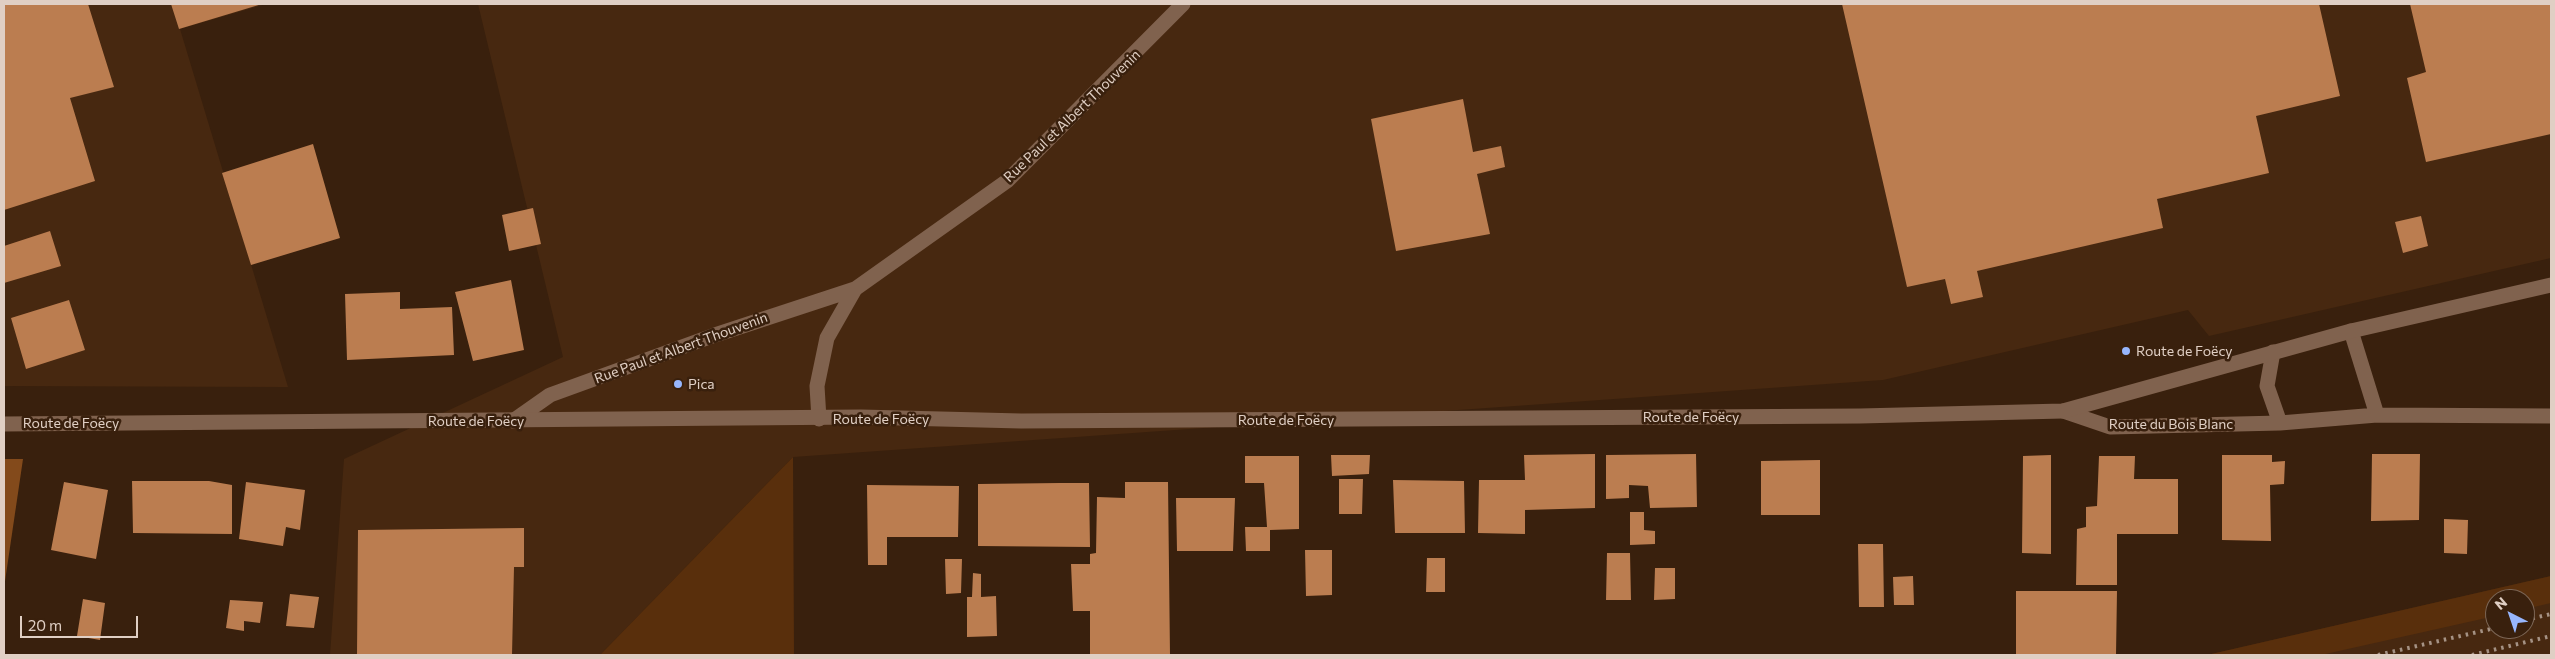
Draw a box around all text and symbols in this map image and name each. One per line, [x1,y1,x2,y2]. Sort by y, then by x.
street label: Rue Paul et Albert Thouvenin [1000,46,1144,186]
street label: Rue Paul et Albert Thouvenin [592,309,770,387]
place label: Route de Foëcy [2136,343,2233,359]
marker: Route de Foëcy [2120,345,2132,357]
place label: Pica [688,376,715,392]
marker: Pica [672,378,684,390]
street label: Route de Foëcy [1643,409,1739,425]
street label: Route de Foëcy [833,411,929,427]
street label: Route de Foëcy [1238,412,1334,428]
street label: Route de Foëcy [428,413,524,429]
street label: Route de Foëcy [23,415,119,431]
street label: Route du Bois Blanc [2109,416,2233,432]
north arrow [2485,589,2535,639]
text: N [2491,593,2510,613]
scale bar [22,606,140,638]
text: 20 m [28,616,62,634]

